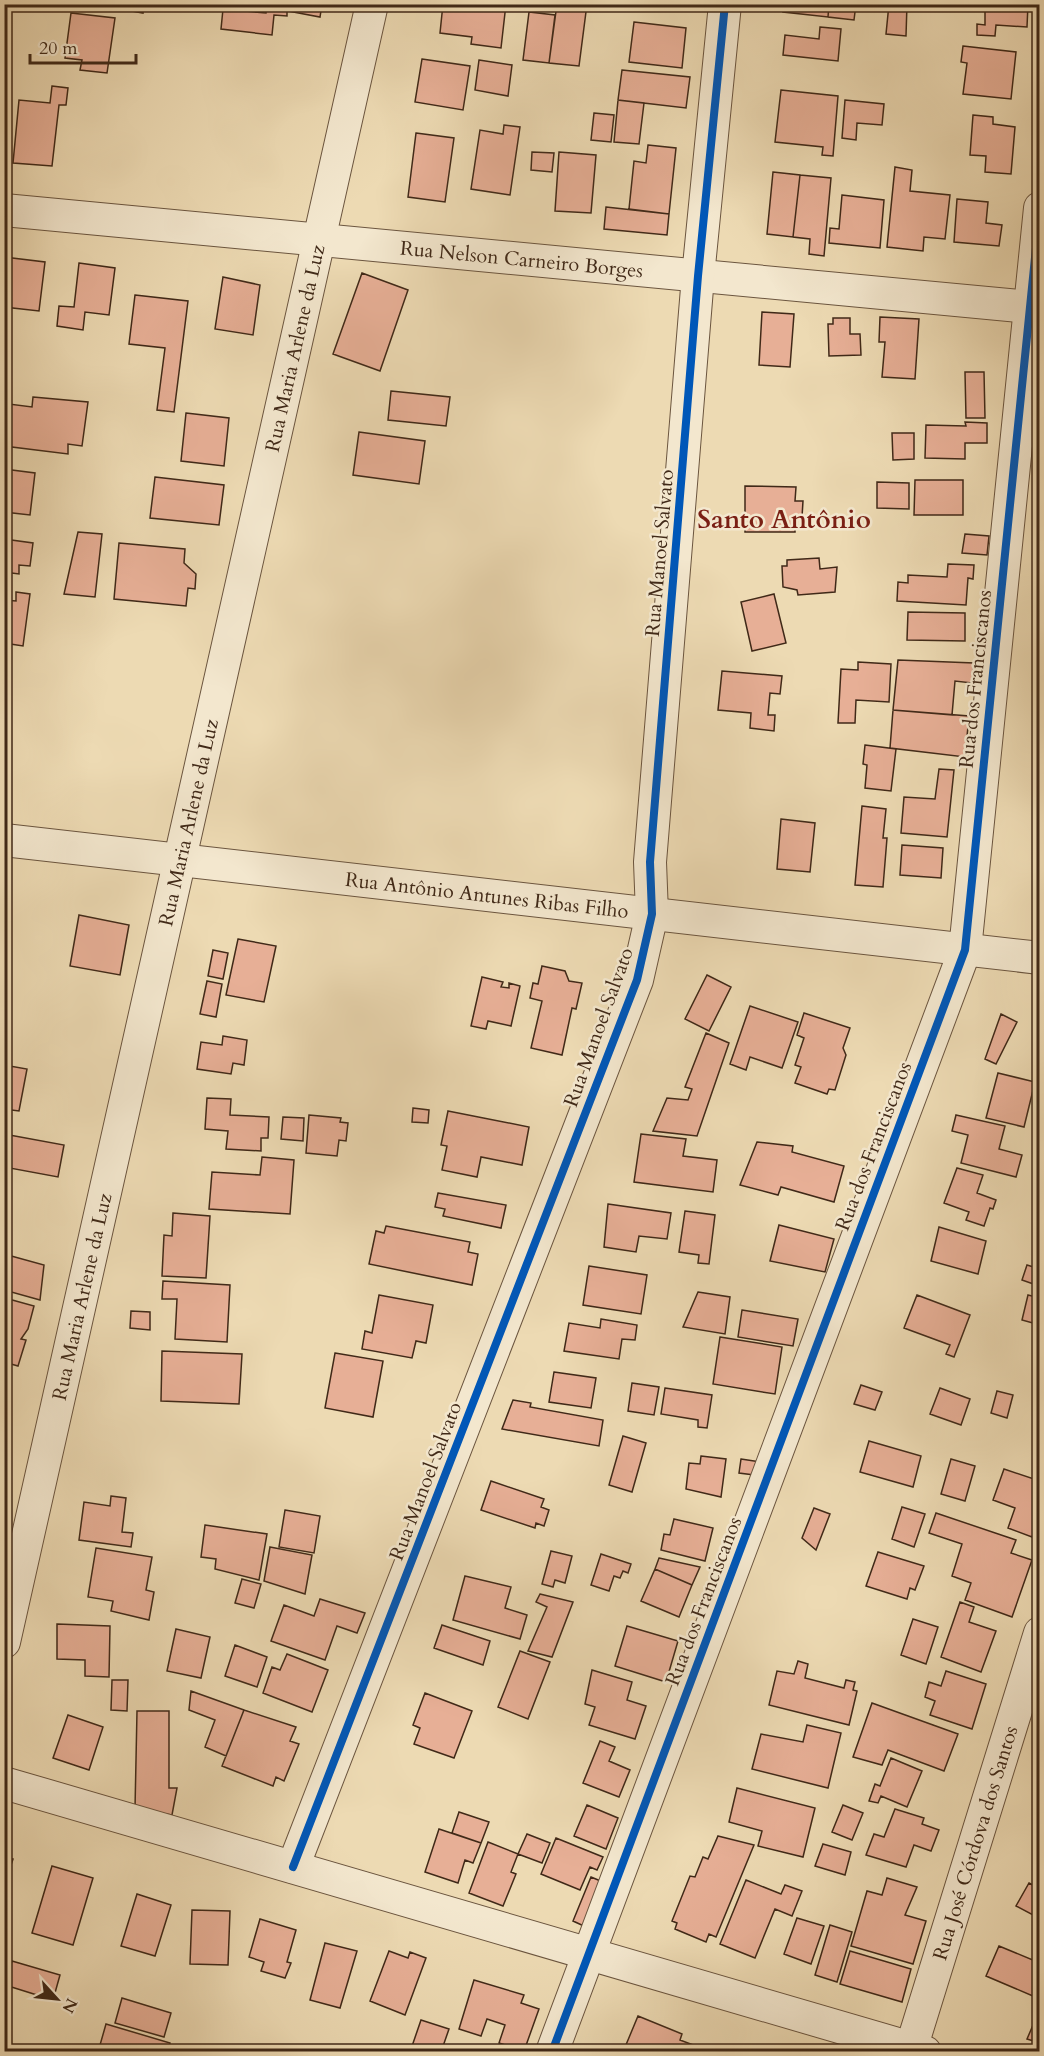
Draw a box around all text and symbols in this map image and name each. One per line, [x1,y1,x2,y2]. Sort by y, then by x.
scale bar [30,27,136,65]
text: 20 m [39,36,78,61]
street label: Rua Nelson Carneiro Borges [399,235,644,284]
street label: Rua Maria Arlene da Luz [259,242,332,455]
street label: Rua Manoel Salvato [639,468,680,638]
district label: Santo Antônio [697,502,871,537]
street label: Rua dos Franciscanos [953,589,998,770]
street label: Rua Maria Arlene da Luz [152,716,225,929]
street label: Rua Antônio Antunes Ribas Filho [344,866,630,925]
street label: Rua Manoel Salvato [557,944,640,1111]
street label: Rua dos Franciscanos [829,1058,918,1235]
street label: Rua Maria Arlene da Luz [46,1190,118,1403]
street label: Rua Manoel Salvato [383,1398,468,1564]
street label: Rua dos Franciscanos [659,1513,748,1690]
street label: Rua José Córdova dos Santos [926,1722,1024,1964]
north arrow [27,1969,87,2029]
text: N [56,1994,82,2017]

